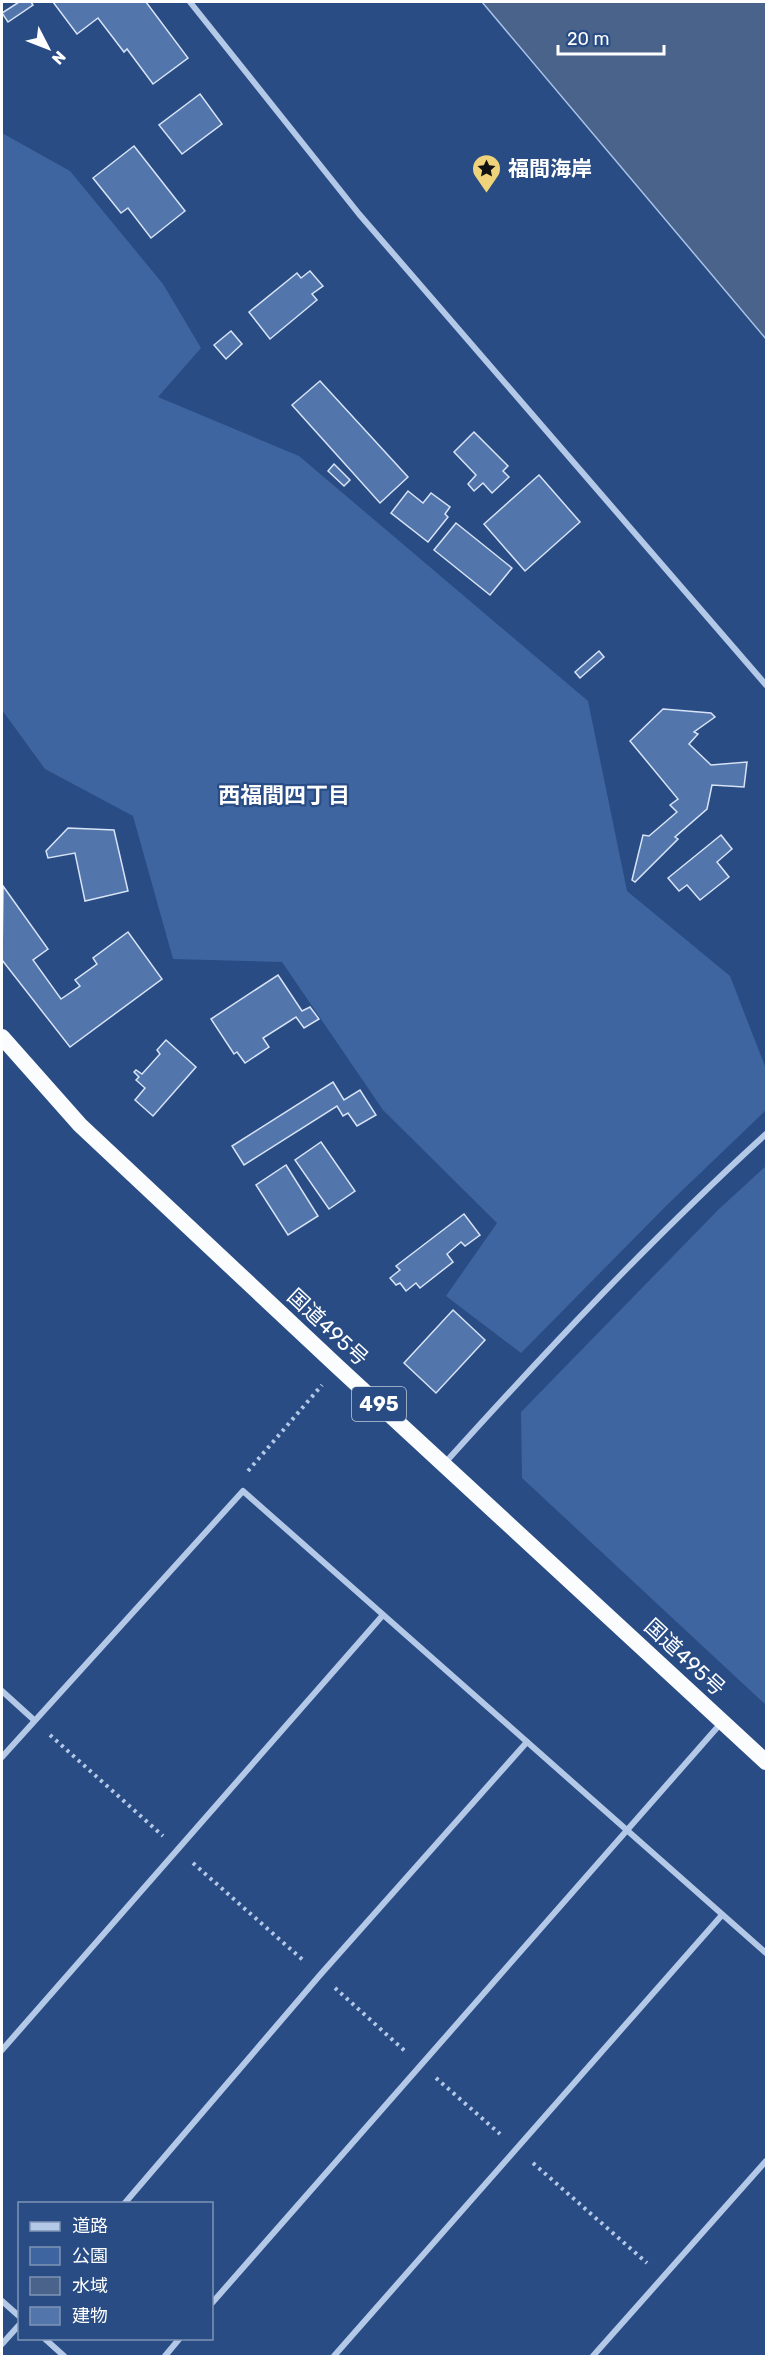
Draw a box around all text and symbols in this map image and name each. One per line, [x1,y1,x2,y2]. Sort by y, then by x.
north arrow [18,18,78,78]
scale bar [558,18,664,56]
text: 20 m [567,28,609,50]
text: N [48,47,70,68]
place icon: 福間海岸 [471,152,503,194]
place label: 福間海岸 [508,156,592,181]
district label: 西福間四丁目 [218,782,350,809]
street label: 国道495号 [283,1283,373,1371]
road number: 495 [352,1387,406,1421]
street label: 国道495号 [640,1613,730,1701]
legend [18,2202,213,2340]
text: 道路 [72,2215,108,2237]
text: 公園 [72,2245,108,2267]
text: 水域 [72,2275,108,2297]
text: 建物 [72,2305,108,2327]

